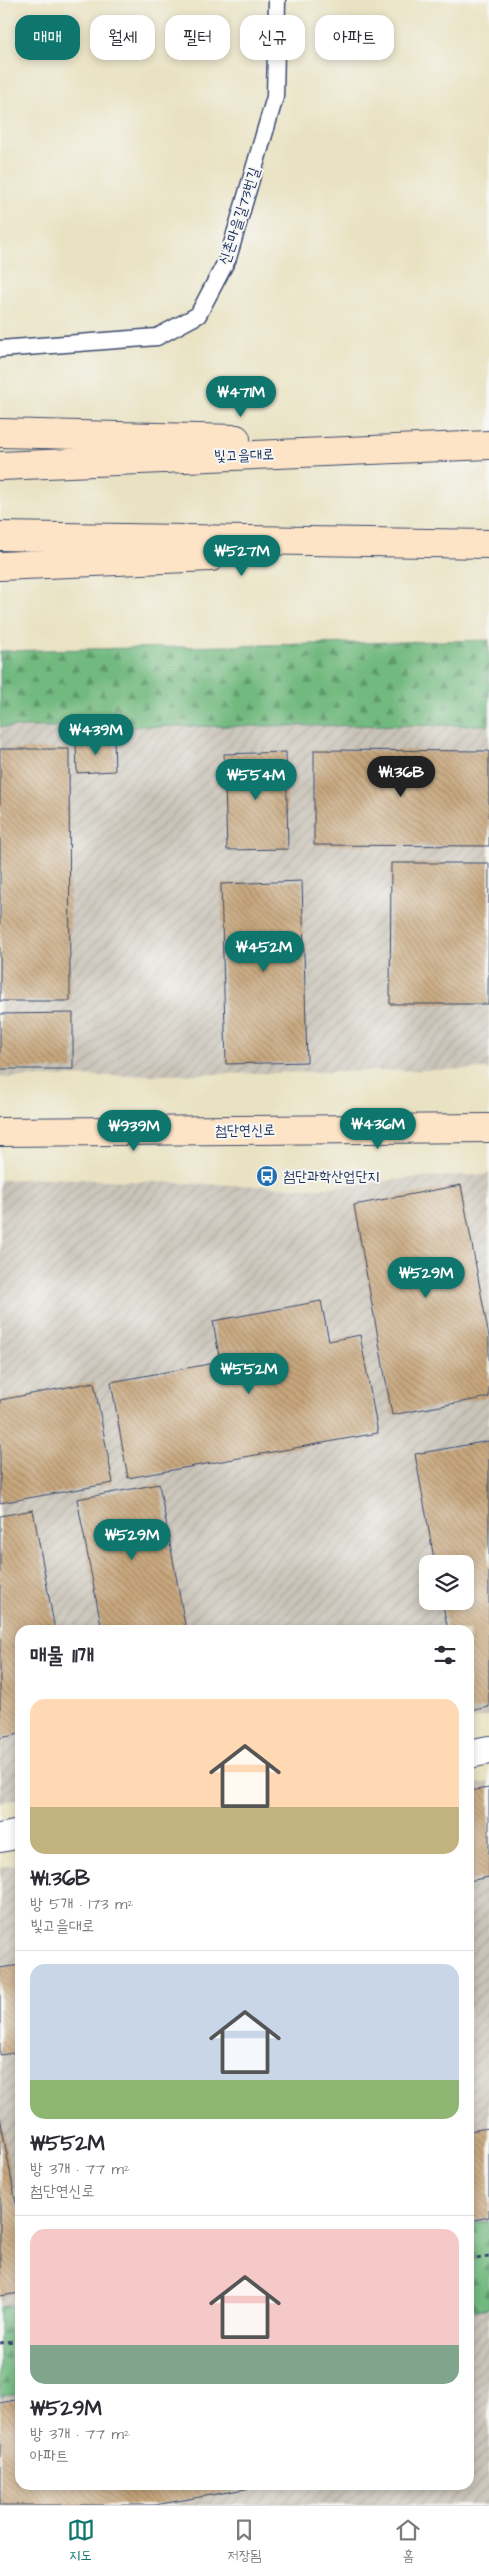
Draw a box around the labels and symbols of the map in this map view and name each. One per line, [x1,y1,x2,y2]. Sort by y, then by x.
street label: 신촌마을길73번길 [214,165,265,268]
pin: ₩471M [206,376,276,418]
street label: 빛고을대로 [213,444,275,467]
pin: ₩527M [207,534,277,577]
pin: ₩439M [61,714,131,756]
pin: ₩1.36B [360,756,442,798]
pin: ₩554M [221,758,291,801]
pin: ₩452M [229,930,299,973]
pin: ₩436M [343,1108,413,1150]
pin: ₩939M [99,1110,169,1152]
street label: 첨단연신로 [215,1119,275,1142]
bus stop icon: 첨단과학산업단지 [255,1164,279,1188]
place label: 첨단과학산업단지 [283,1166,380,1187]
pin: ₩529M [391,1256,461,1299]
pin: ₩552M [214,1352,284,1395]
pin: ₩529M [97,1518,167,1561]

